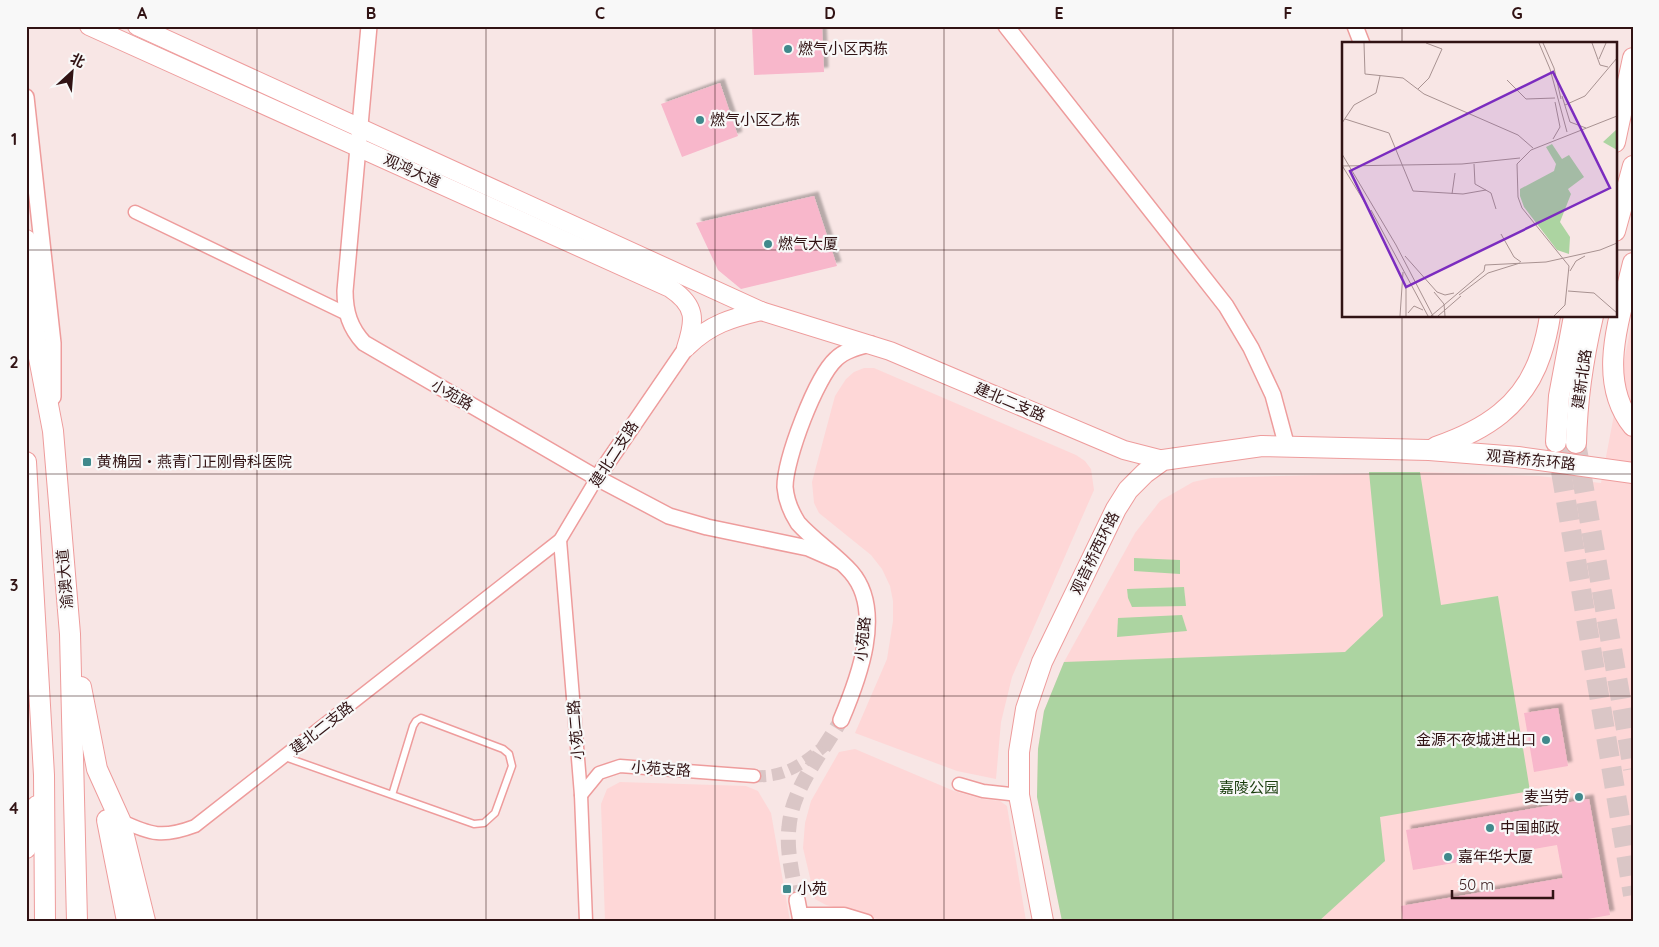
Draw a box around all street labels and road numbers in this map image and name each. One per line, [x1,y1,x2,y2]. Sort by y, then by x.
street label: 观鸿大道 [381,150,443,191]
street label: 建新北路 [1568,348,1595,410]
street label: 小苑路 [428,375,476,414]
street label: 建北二支路 [972,378,1048,425]
street label: 建北二支路 [585,417,642,490]
street label: 观音桥东环路 [1485,445,1577,474]
street label: 观音桥西环路 [1066,508,1123,597]
street label: 渝澳大道 [52,548,77,610]
street label: 小苑路 [851,616,874,662]
street label: 建北二支路 [286,697,357,758]
street label: 小苑二路 [563,699,588,761]
street label: 小苑支路 [630,757,692,780]

